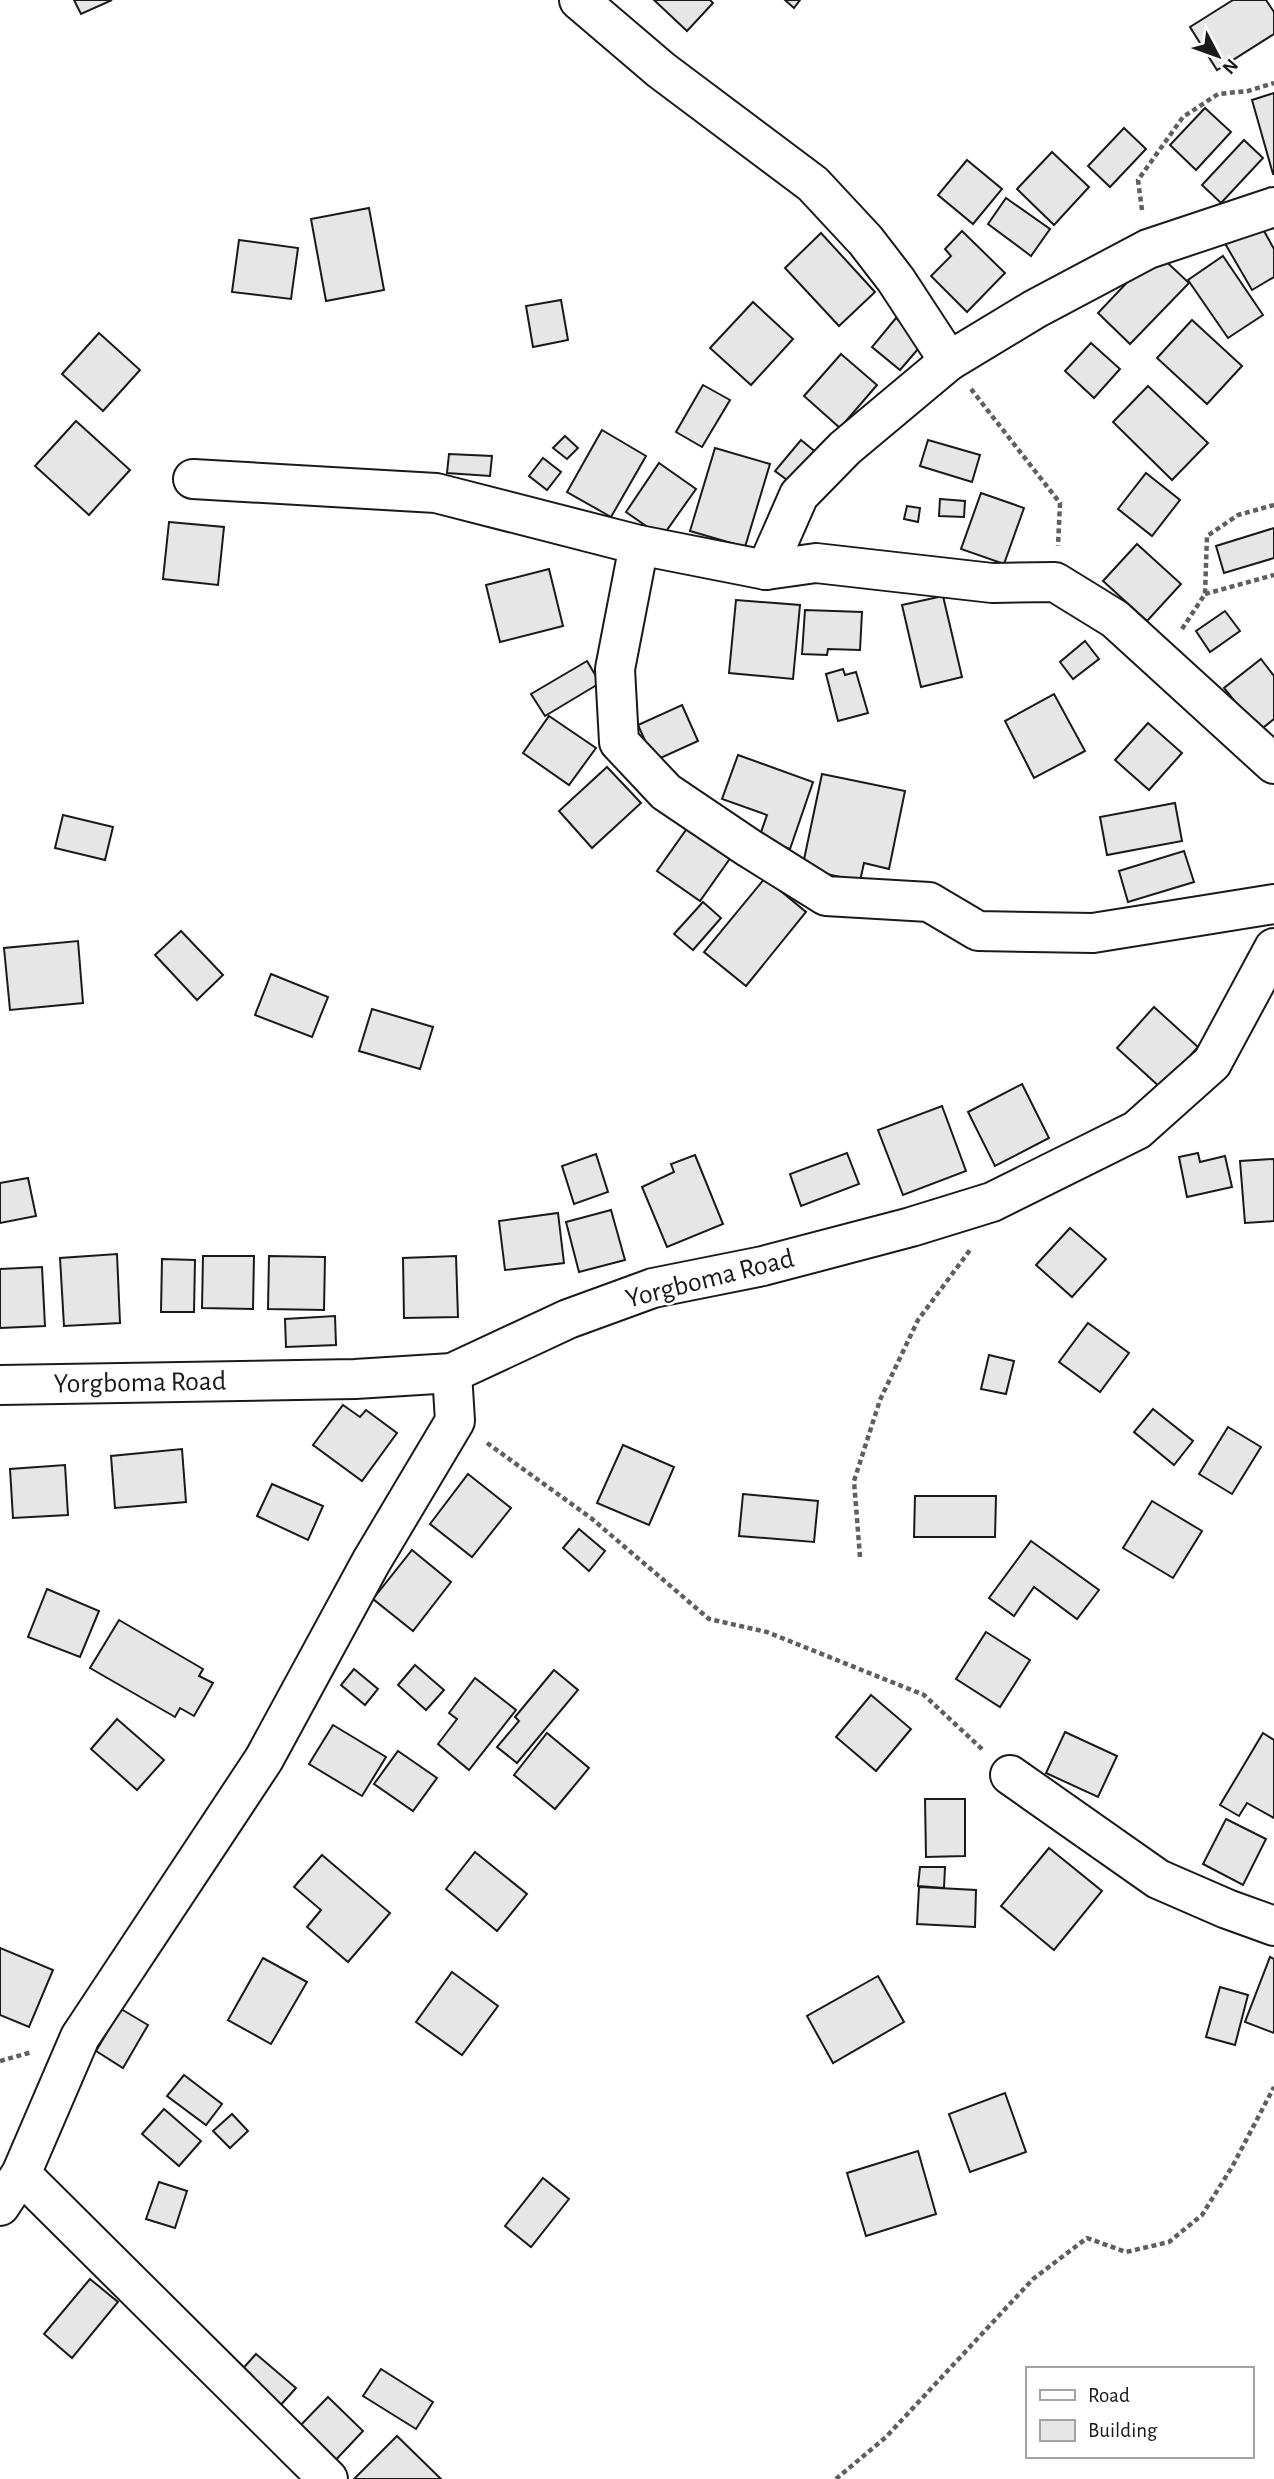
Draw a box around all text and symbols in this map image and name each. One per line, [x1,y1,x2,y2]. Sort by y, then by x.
north arrow [1183,21,1253,91]
text: N [1218,55,1241,77]
street label: Yorgboma Road [623,1245,797,1313]
street label: Yorgboma Road [53,1367,227,1399]
legend [1026,2367,1253,2458]
text: Road [1088,2385,1130,2406]
text: Building [1088,2420,1158,2441]

